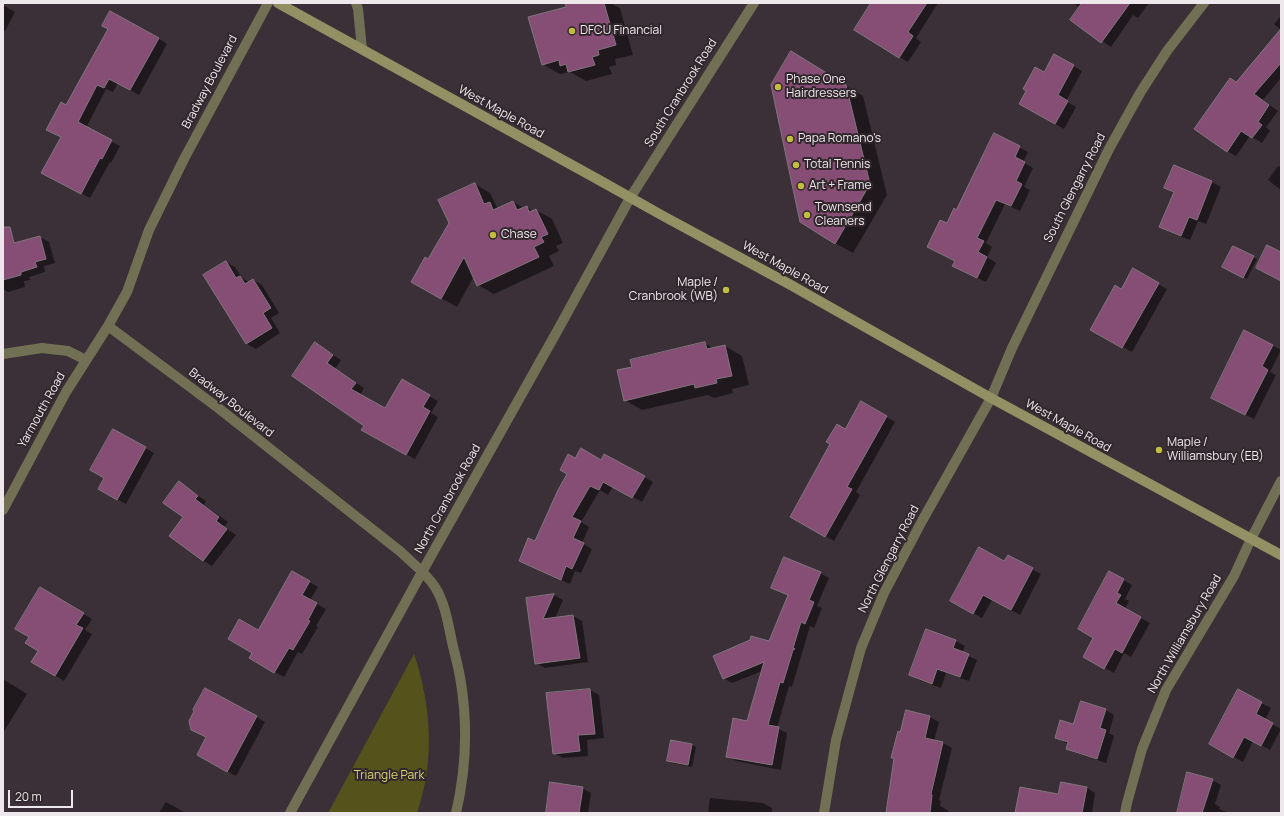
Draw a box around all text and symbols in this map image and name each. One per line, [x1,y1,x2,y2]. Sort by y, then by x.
place label: DFCU Financial [580,24,662,38]
marker: DFCU Financial [567,26,577,36]
street label: Bradway Boulevard [179,33,241,131]
street label: South Cranbrook Road [642,36,720,150]
place label: Phase One Hairdressers [786,73,856,101]
marker: Phase One Hairdressers [773,82,783,92]
street label: West Maple Road [456,83,546,141]
street label: South Glengarry Road [1041,131,1109,245]
place label: Papa Romano's [798,132,881,146]
marker: Papa Romano's [785,134,795,144]
place label: Total Tennis [804,158,870,172]
marker: Total Tennis [791,160,801,170]
place label: Art + Frame [809,179,871,193]
marker: Art + Frame [796,181,806,191]
place label: Townsend Cleaners [815,201,872,229]
marker: Townsend Cleaners [802,210,812,220]
place label: Chase [501,228,537,242]
marker: Chase [488,230,498,240]
street label: West Maple Road [740,239,830,297]
place label: Maple / Cranbrook (WB) [629,276,718,304]
marker: Maple / Cranbrook (WB) [721,285,731,295]
street label: Bradway Boulevard [186,365,276,441]
street label: Yarmouth Road [15,370,69,450]
street label: West Maple Road [1023,397,1113,455]
place label: Maple / Williamsbury (EB) [1167,436,1264,464]
street label: North Cranbrook Road [412,442,484,556]
marker: Maple / Williamsbury (EB) [1154,445,1164,455]
street label: North Glengarry Road [856,503,922,615]
street label: North Williamsbury Road [1145,572,1225,696]
park label: Triangle Park [354,769,424,783]
scale bar [10,782,75,808]
text: 20 m [15,788,42,805]

